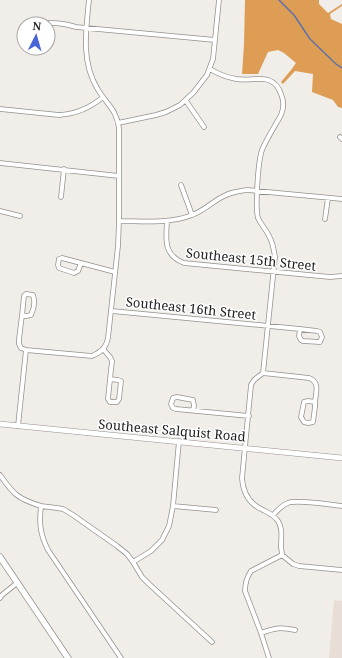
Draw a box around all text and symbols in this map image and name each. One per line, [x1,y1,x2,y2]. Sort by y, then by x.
north arrow [16,16,56,56]
text: N [32,18,42,33]
street label: Southeast 15th Street [185,243,317,275]
street label: Southeast 16th Street [125,292,257,324]
street label: Southeast Salquist Road [98,415,246,445]

